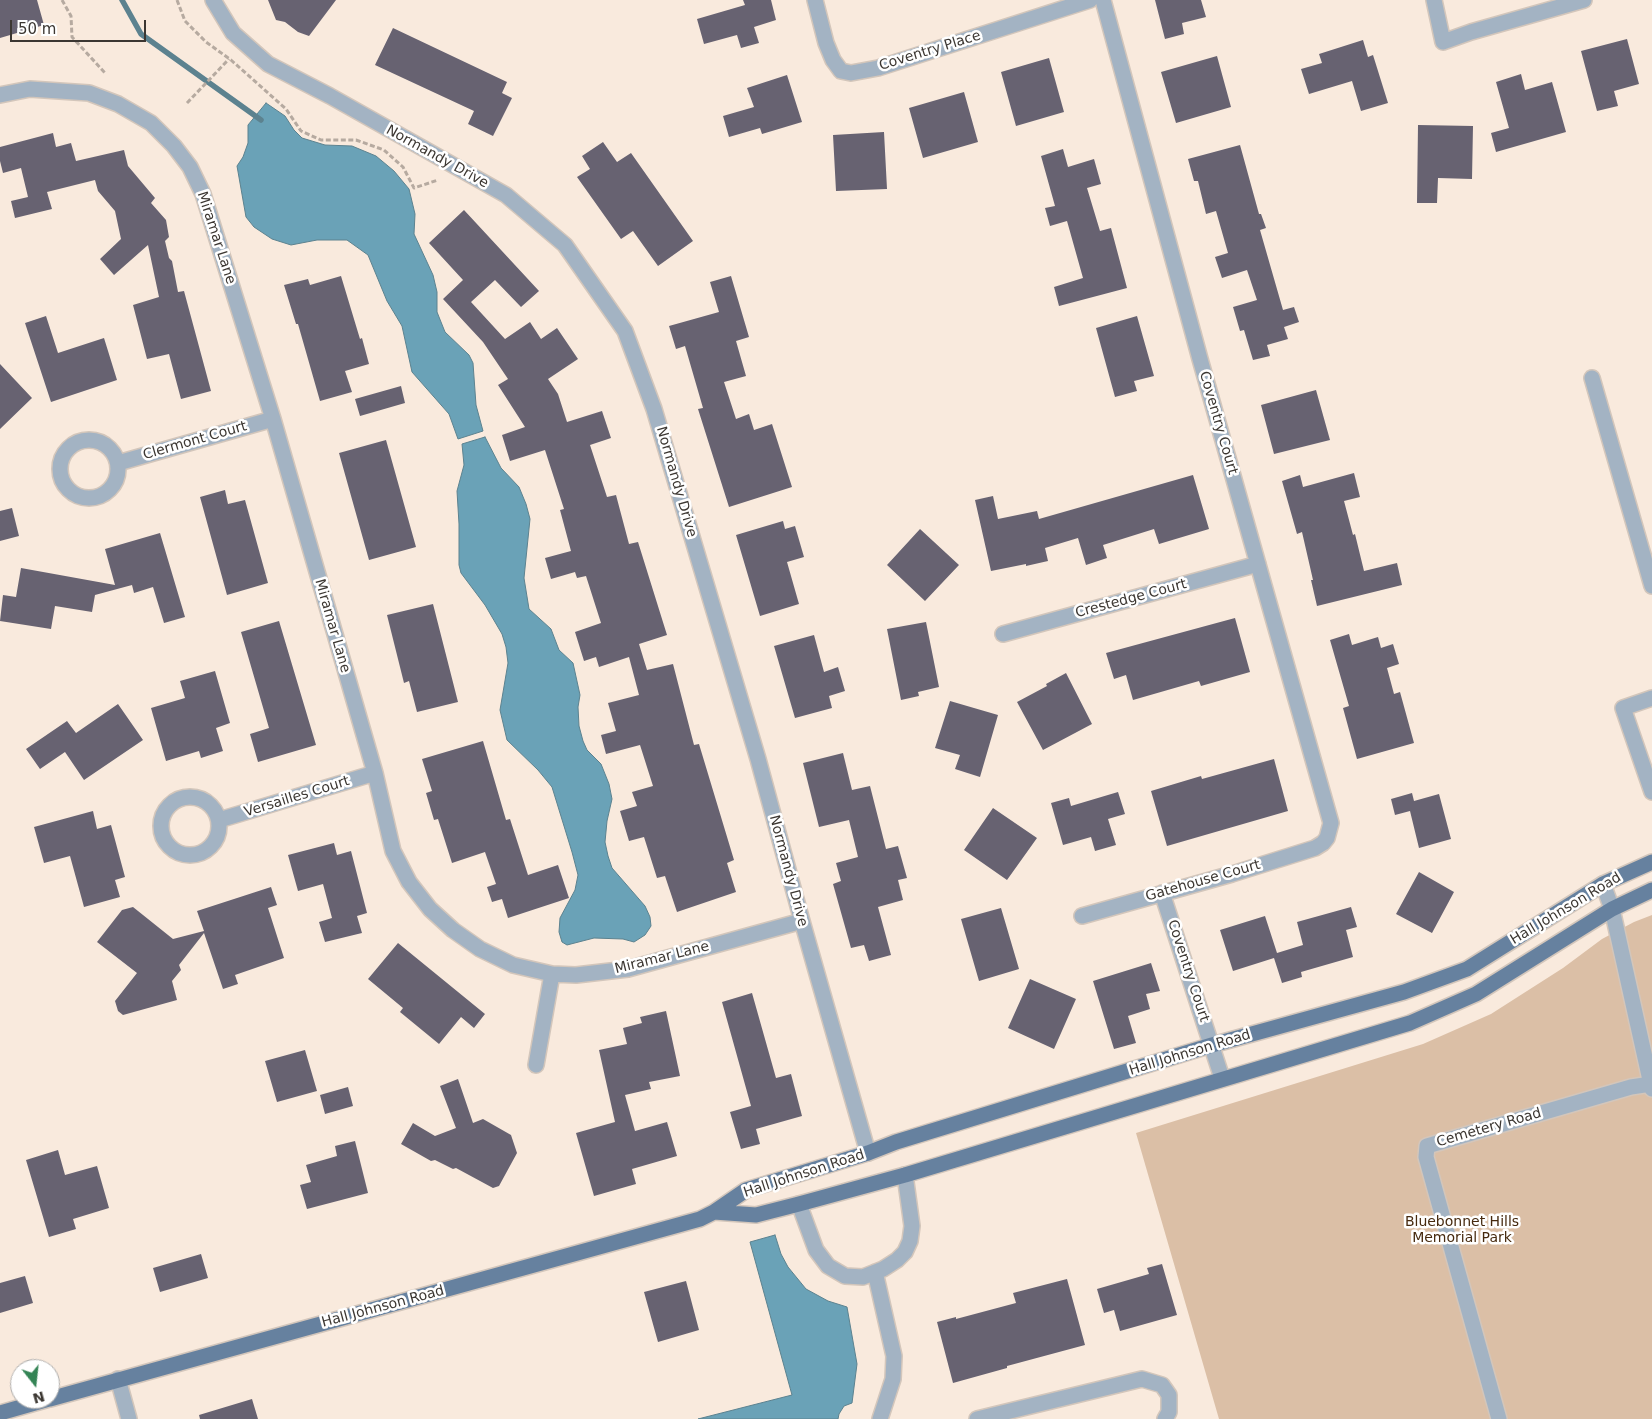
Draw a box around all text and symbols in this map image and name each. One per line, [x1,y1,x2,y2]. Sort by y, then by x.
scale bar [12,10,149,42]
text: 50 m [18,20,56,38]
street label: Coventry Place [877,28,983,74]
street label: Normandy Drive [383,122,491,192]
street label: Miramar Lane [193,189,239,287]
street label: Coventry Court [1195,369,1241,477]
street label: Clermont Court [141,418,249,464]
street label: Normandy Drive [652,425,700,539]
street label: Crestedge Court [1074,576,1188,622]
street label: Miramar Lane [311,577,353,675]
street label: Versailles Court [242,773,352,821]
street label: Normandy Drive [765,813,811,929]
street label: Gatehouse Court [1144,857,1262,905]
street label: Hall Johnson Road [1508,869,1624,949]
street label: Coventry Court [1164,918,1212,1024]
street label: Miramar Lane [613,938,711,978]
street label: Hall Johnson Road [1127,1027,1253,1079]
street label: Cemetery Road [1435,1105,1543,1151]
street label: Hall Johnson Road [741,1147,867,1201]
park label: Bluebonnet Hills Memorial Park [1405,1214,1519,1246]
street label: Hall Johnson Road [320,1283,446,1331]
north arrow [10,1359,60,1409]
text: N [31,1388,47,1407]

